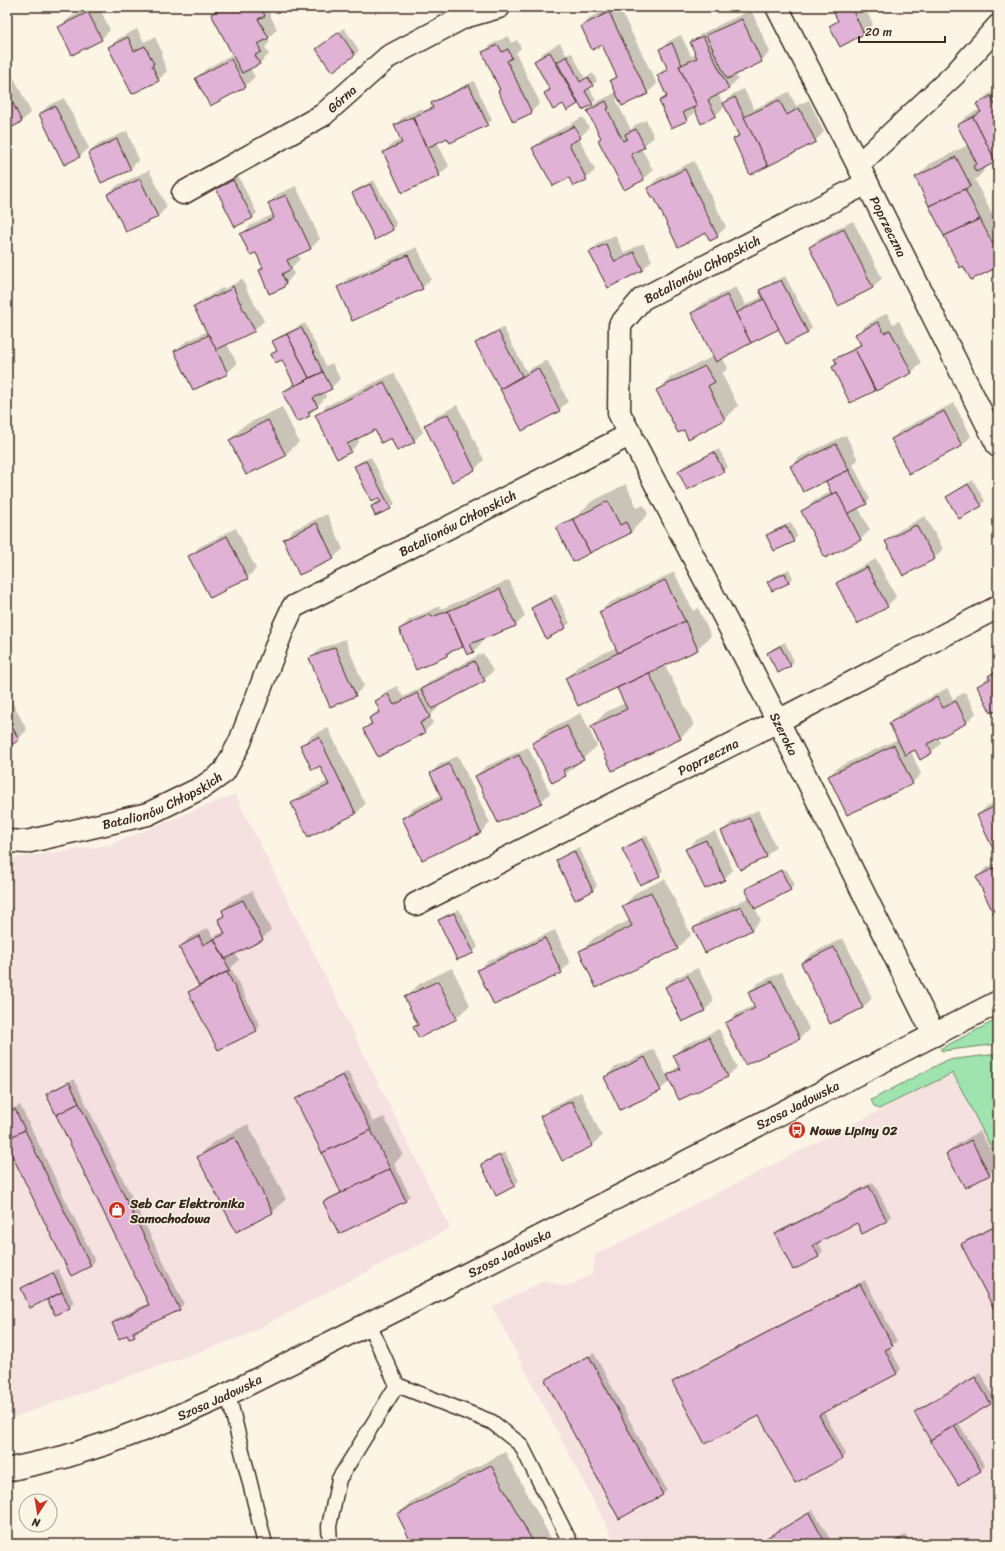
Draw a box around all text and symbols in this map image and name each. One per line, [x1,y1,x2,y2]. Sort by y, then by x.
scale bar [859,18,945,44]
text: 20 m [865,21,892,43]
street label: Górna [322,79,362,119]
street label: Poprzeczna [863,192,913,262]
street label: Batalionów Chłopskich [640,229,765,310]
street label: Batalionów Chłopskich [395,484,521,563]
street label: Szeroka [763,708,805,760]
street label: Poprzeczna [673,732,743,782]
street label: Batalionów Chłopskich [100,766,227,836]
street label: Szosa Jadowska [752,1074,844,1136]
place label: Nowe Lipiny 02 [809,1119,898,1142]
bus stop icon: Nowe Lipiny 02 [787,1120,807,1140]
place label: Seb Car Elektronika Samochodowa [129,1192,245,1230]
shop icon: Seb Car Elektronika Samochodowa [107,1200,127,1220]
street label: Szosa Jadowska [463,1222,556,1284]
street label: Szosa Jadowska [173,1368,266,1427]
north arrow [18,1493,58,1533]
text: N [30,1512,43,1533]

